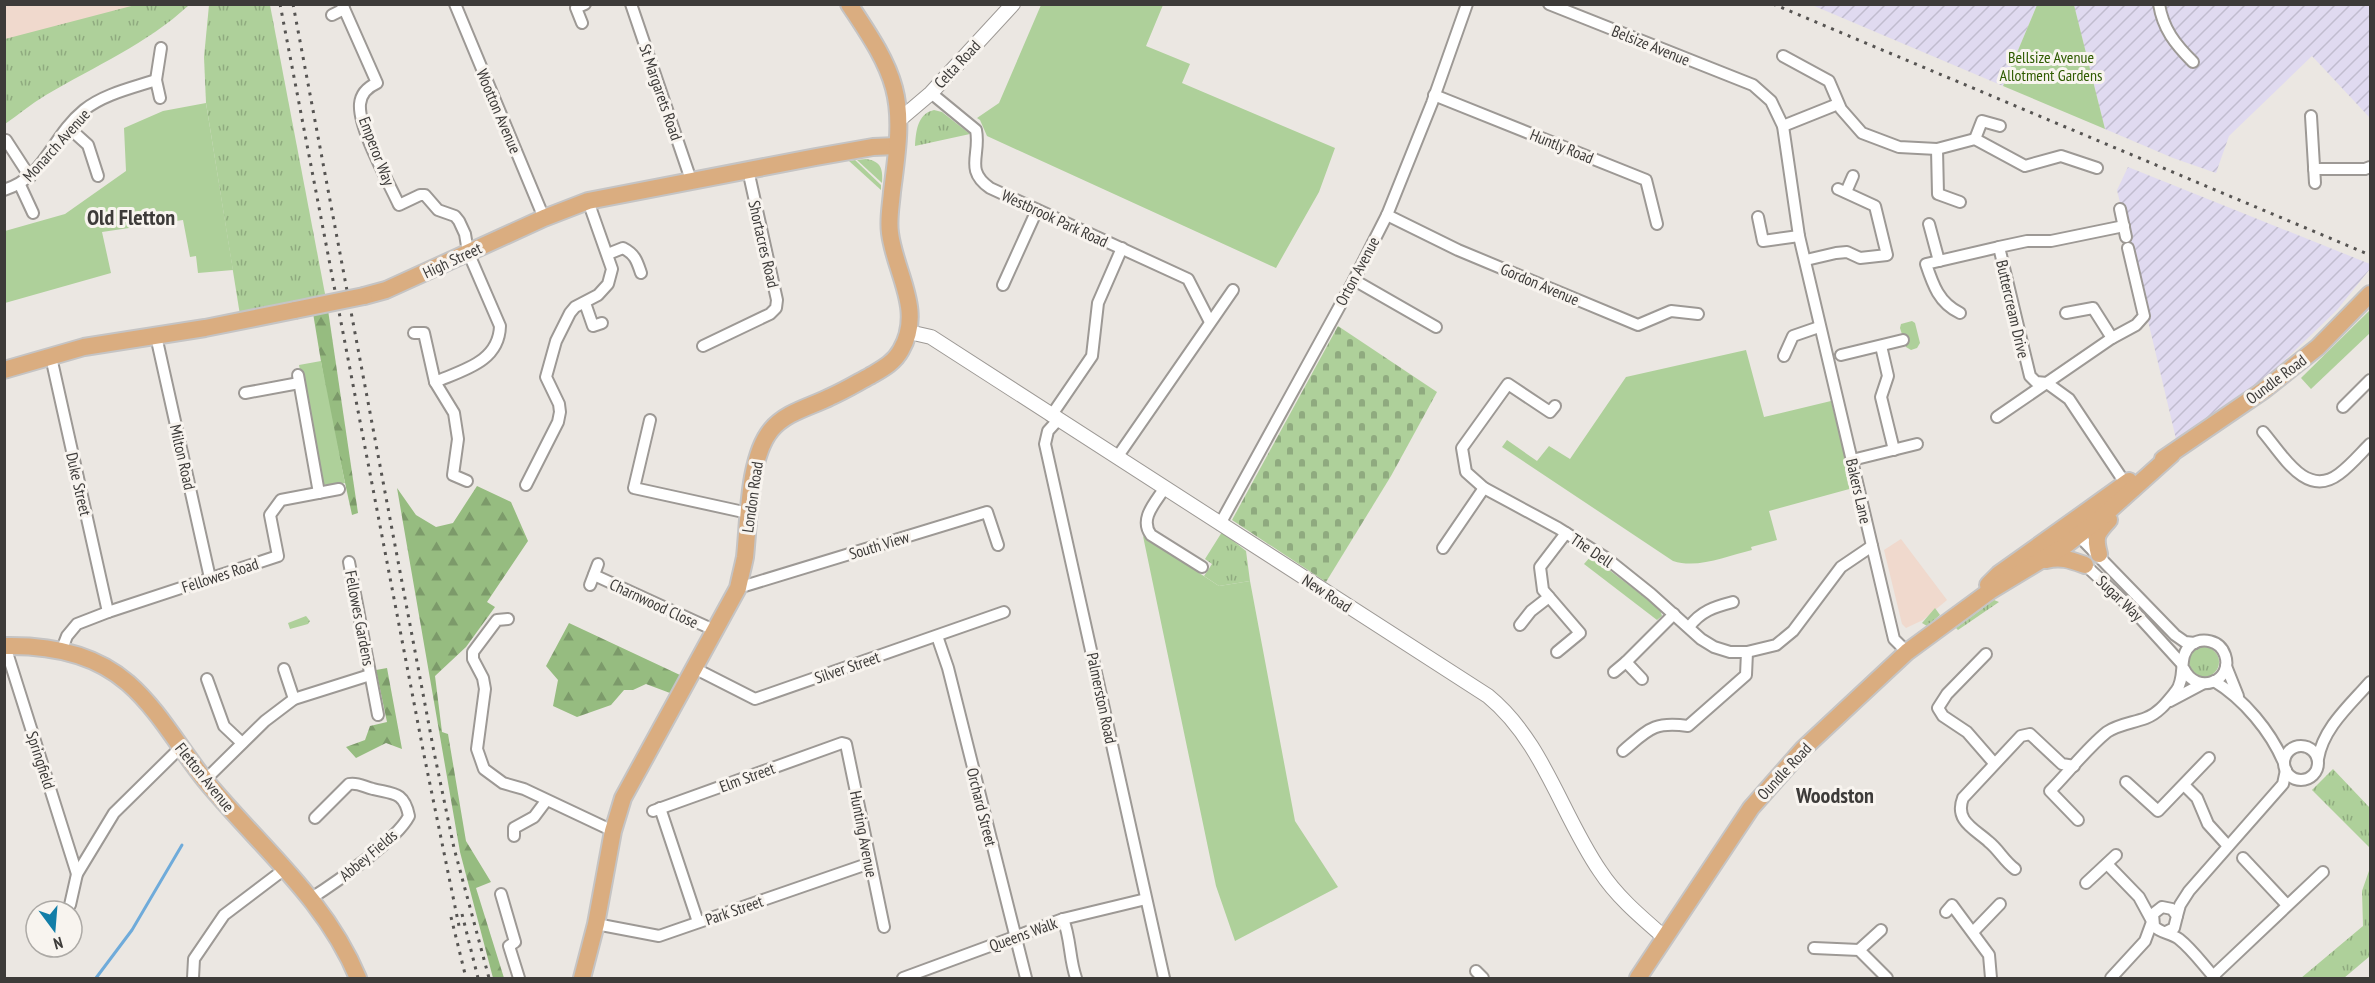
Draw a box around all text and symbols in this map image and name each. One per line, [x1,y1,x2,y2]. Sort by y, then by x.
street label: Belsize Avenue [1609,20,1693,70]
street label: Celta Road [930,36,984,92]
street label: St Margarets Road [635,41,687,143]
park label: Bellsize Avenue Allotment Gardens [2000,47,2102,85]
street label: Wootton Avenue [472,66,526,156]
street label: Monarch Avenue [18,104,94,186]
street label: Emperor Way [355,114,399,188]
street label: Huntly Road [1527,124,1597,168]
street label: Westbrook Park Road [999,185,1111,251]
street label: Shortacres Road [744,198,784,290]
district label: Old Fletton [87,203,175,231]
street label: Orton Avenue [1331,233,1383,309]
street label: High Street [419,237,485,282]
street label: Gordon Avenue [1498,258,1582,310]
street label: Buttercream Drive [1992,258,2034,360]
street label: Oundle Road [2242,350,2310,408]
street label: Milton Road [166,422,200,492]
street label: Duke Street [62,450,96,518]
street label: Bakers Lane [1842,456,1876,526]
street label: London Road [737,460,767,534]
street label: South View [846,526,912,564]
street label: The Dell [1567,529,1617,571]
street label: Fellowes Road [179,553,261,597]
street label: Fellowes Gardens [341,569,379,667]
street label: New Road [1299,570,1356,616]
street label: Sugar Way [2092,571,2148,625]
street label: Charnwood Close [606,574,702,632]
street label: Silver Street [812,646,883,687]
street label: Palmerston Road [1083,651,1121,745]
street label: Springfield [22,728,60,792]
street label: Fletton Avenue [171,738,239,816]
street label: Oundle Road [1753,738,1815,804]
street label: Elm Street [717,758,778,796]
street label: Orchard Street [963,766,1002,849]
district label: Woodston [1795,781,1874,809]
street label: Hunting Avenue [846,789,882,879]
street label: Abbey Fields [335,825,401,885]
street label: Park Street [702,891,766,929]
north arrow [24,899,84,959]
street label: Queens Walk [986,912,1060,956]
text: N [51,933,65,954]

